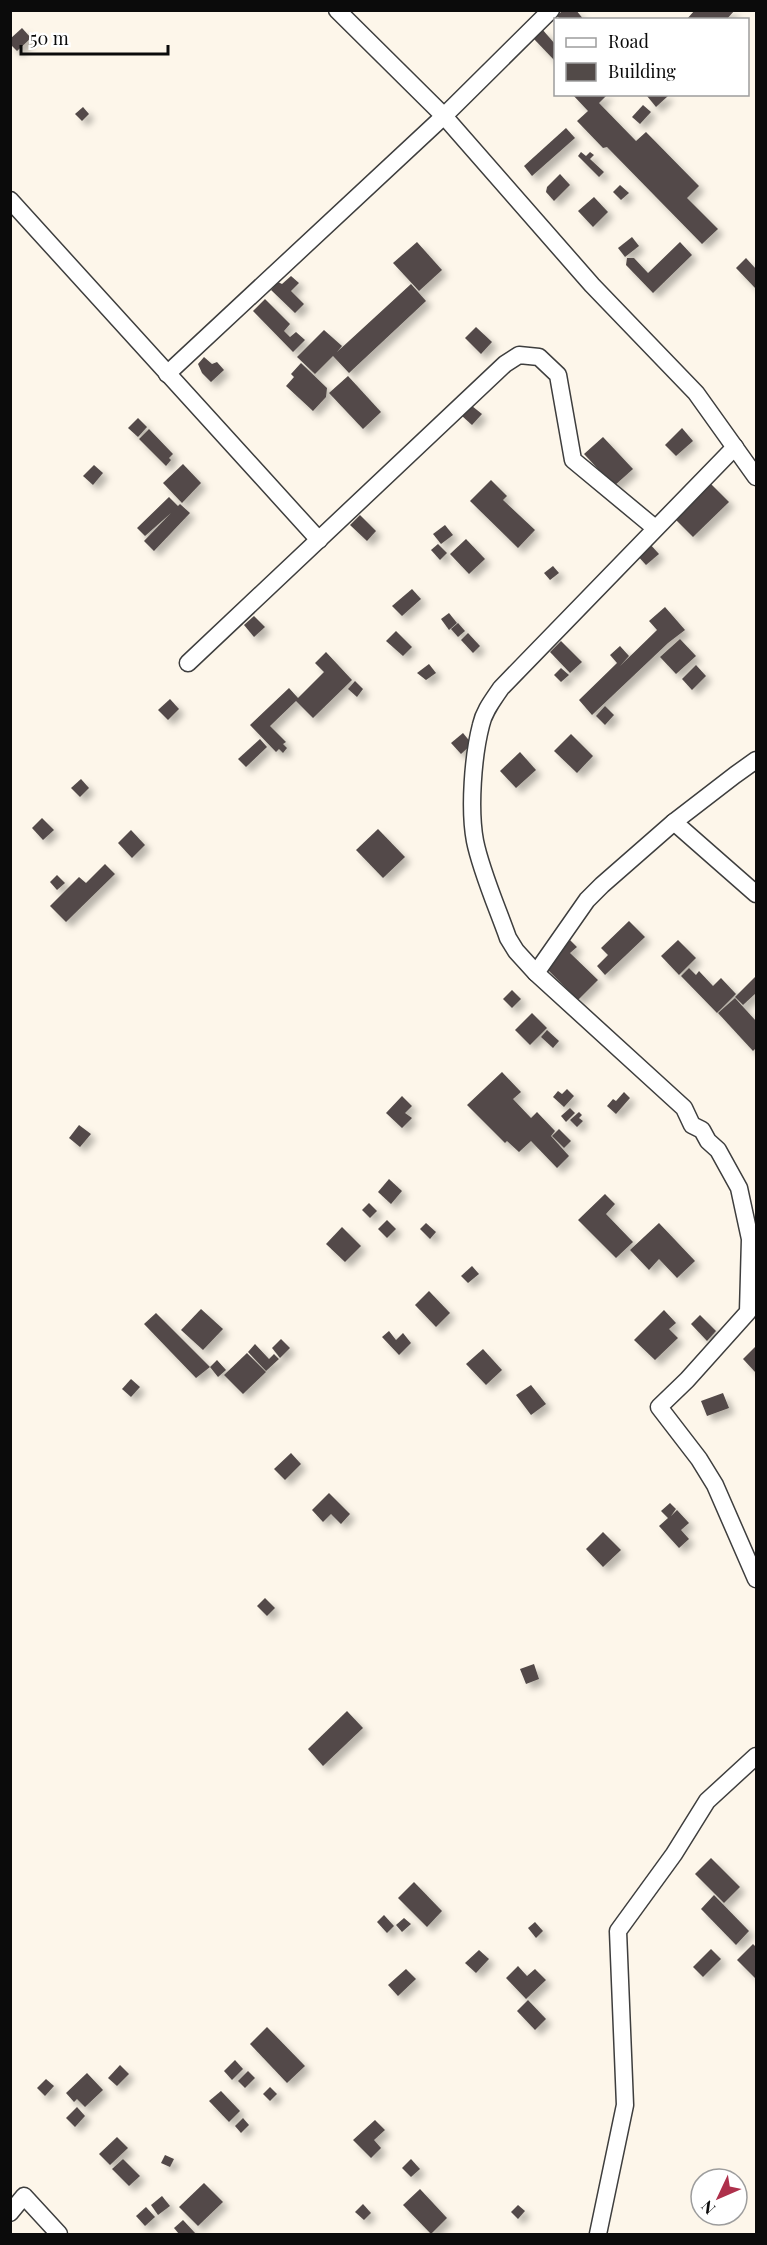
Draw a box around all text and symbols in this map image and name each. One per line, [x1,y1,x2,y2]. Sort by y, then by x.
scale bar [21,18,168,56]
legend [554,18,749,96]
text: 50 m [30,26,69,50]
text: Road [608,29,649,53]
text: Building [608,59,676,83]
north arrow [689,2167,749,2227]
text: N [696,2196,719,2219]

